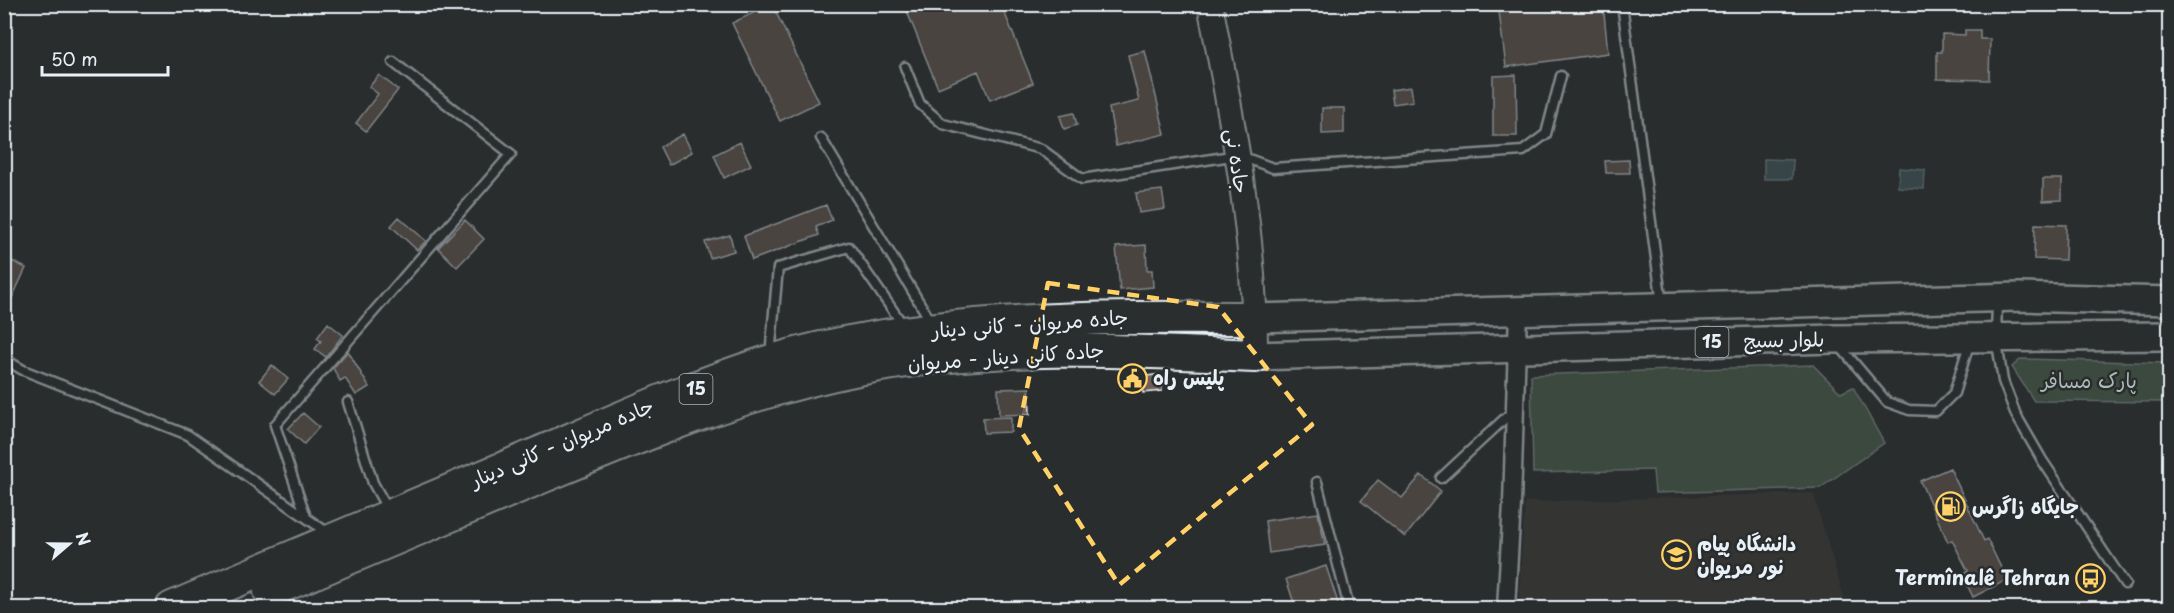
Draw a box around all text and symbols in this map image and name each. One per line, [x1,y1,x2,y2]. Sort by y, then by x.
scale bar [42,39,168,77]
text: 50 m [51,45,98,72]
street label: جاده نی [1219,127,1257,195]
street label: جاده مریوان - کانی دینار [929,301,1129,345]
street label: بلوار بسیج [1743,323,1825,355]
road number: 15 [1696,327,1728,357]
street label: جاده کانی دینار - مریوان [907,334,1105,378]
public building icon: پلیس راه [1116,362,1148,394]
place label: پلیس راه [1153,362,1224,392]
park label: پارک مسافر [2039,365,2137,395]
road number: 15 [680,374,712,404]
street label: جاده مریوان - کانی دینار [463,390,658,495]
fuel station icon: جایگاه زاگرس [1935,491,1967,523]
place label: جایگاه زاگرس [1972,491,2079,521]
north arrow [39,514,99,574]
text: N [71,528,97,549]
place label: دانشگاه پیام نور مریوان [1697,528,1796,581]
school or university icon: دانشگاه پیام نور مریوان [1660,539,1692,571]
place label: Termînalê Tehran [1895,562,2070,592]
bus stop icon: Termînalê Tehran [2075,562,2107,594]

